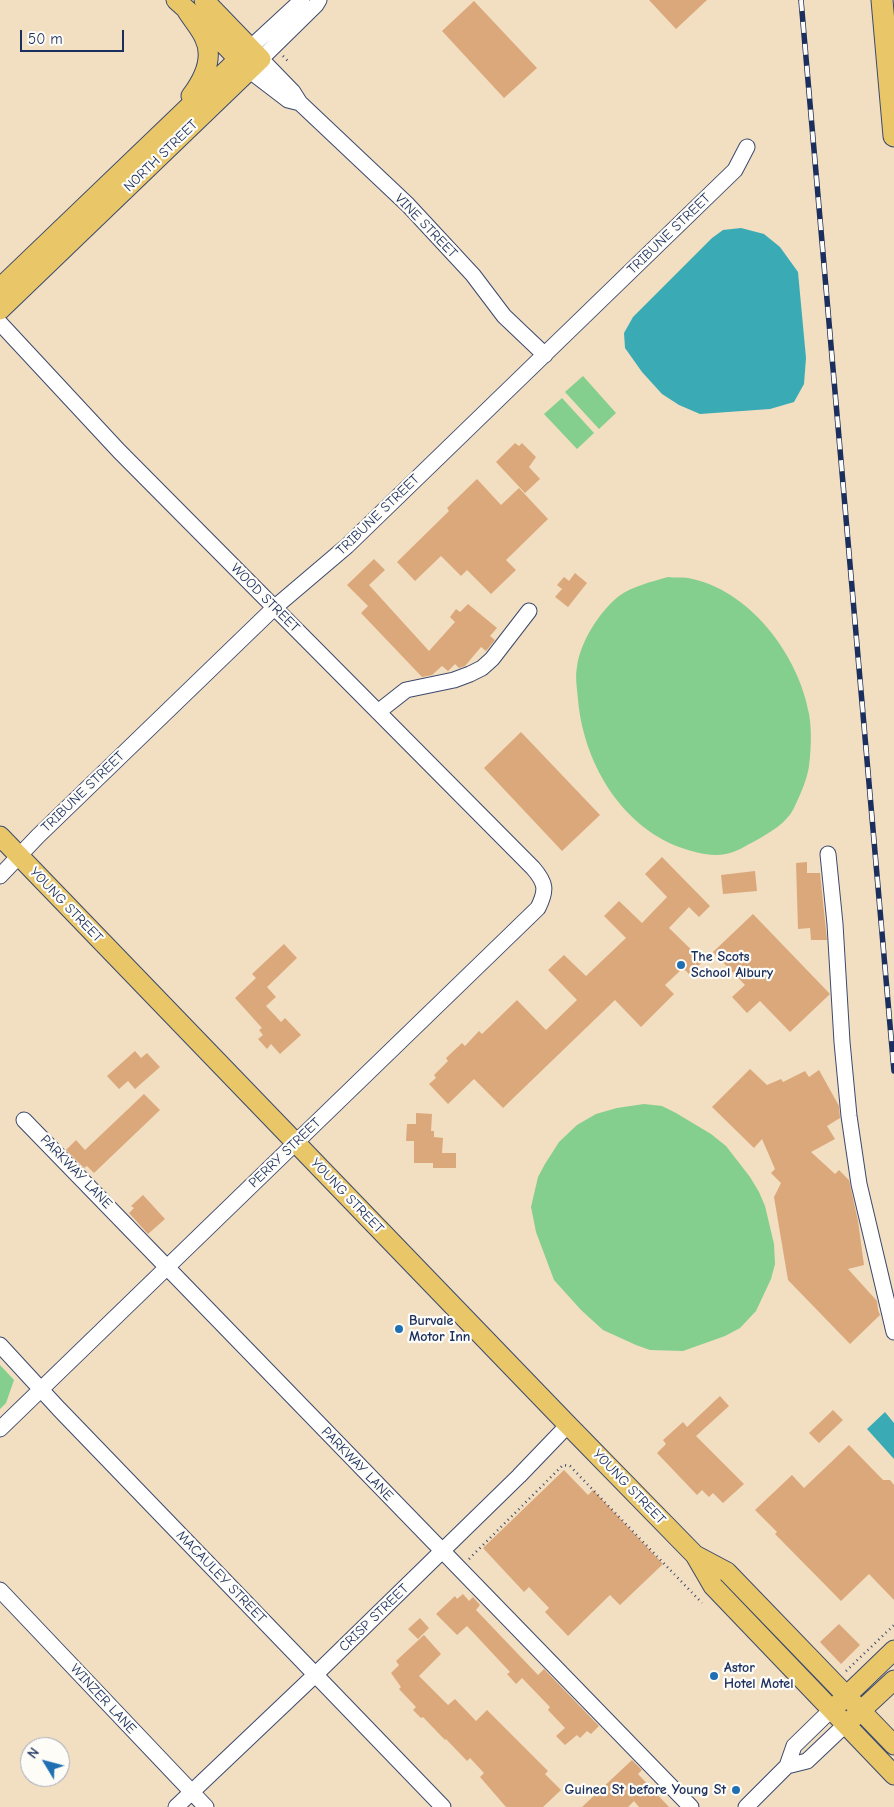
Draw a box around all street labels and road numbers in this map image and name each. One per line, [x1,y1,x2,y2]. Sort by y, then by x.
street label: NORTH STREET [121,117,201,195]
street label: VINE STREET [391,190,461,262]
street label: TRIBUNE STREET [624,190,714,278]
street label: TRIBUNE STREET [333,471,423,559]
street label: WOOD STREET [227,560,303,636]
street label: TRIBUNE STREET [38,748,128,836]
street label: YOUNG STREET [26,864,106,946]
street label: PERRY STREET [246,1114,324,1192]
street label: PARKWAY LANE [37,1132,115,1212]
street label: YOUNG STREET [307,1155,387,1237]
street label: PARKWAY LANE [318,1424,396,1504]
street label: YOUNG STREET [589,1446,669,1528]
street label: MACAULEY STREET [173,1527,269,1627]
street label: CRISP STREET [336,1581,412,1655]
street label: WINZER LANE [66,1661,140,1737]

